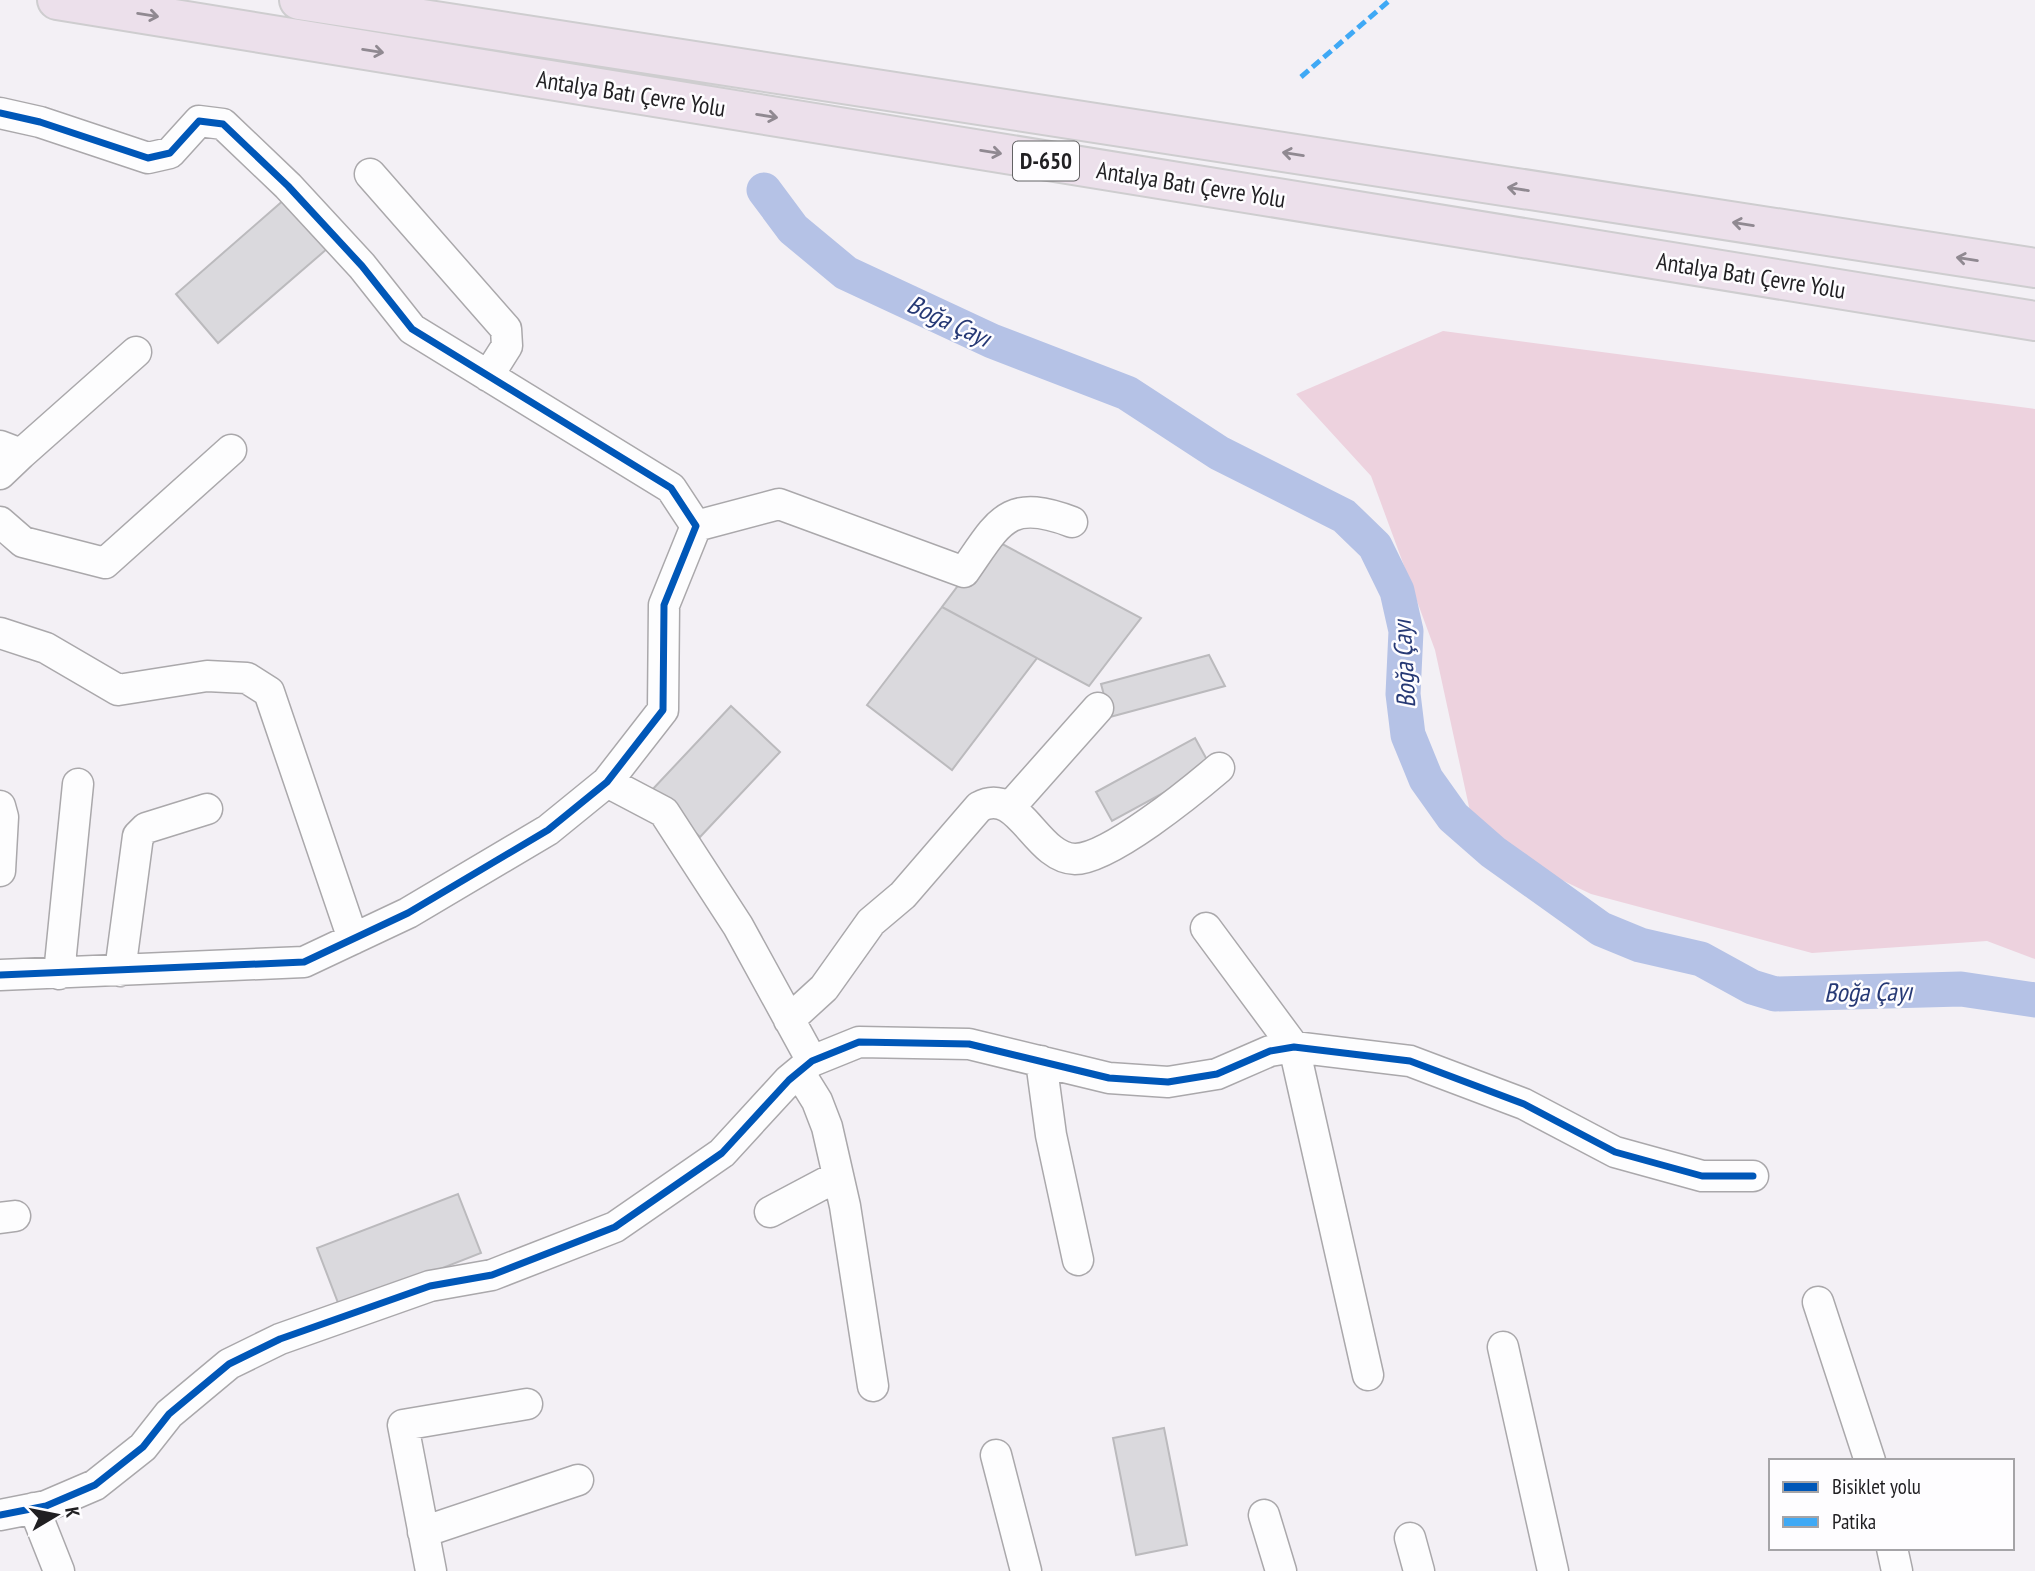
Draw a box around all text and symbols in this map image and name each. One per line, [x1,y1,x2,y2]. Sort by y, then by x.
one-way arrow [137,9,159,22]
one-way arrow [361,45,384,58]
street label: Antalya Batı Çevre Yolu [534,63,728,124]
one-way arrow [755,110,778,123]
road number: D-650 [1013,142,1079,180]
one-way arrow [979,146,1002,159]
one-way arrow [1282,148,1305,161]
street label: Antalya Batı Çevre Yolu [1094,154,1288,215]
one-way arrow [1507,183,1530,196]
one-way arrow [1732,217,1754,230]
street label: Antalya Batı Çevre Yolu [1654,245,1848,306]
one-way arrow [1956,252,1979,265]
water label: Boğa Çayı [902,287,997,355]
water label: Boğa Çayı [1385,618,1422,709]
water label: Boğa Çayı [1824,974,1914,1009]
legend [1769,1459,2014,1550]
text: Bisiklet yolu [1832,1473,1921,1500]
north arrow [21,1480,91,1550]
text: K [60,1505,85,1519]
text: Patika [1832,1508,1876,1535]

